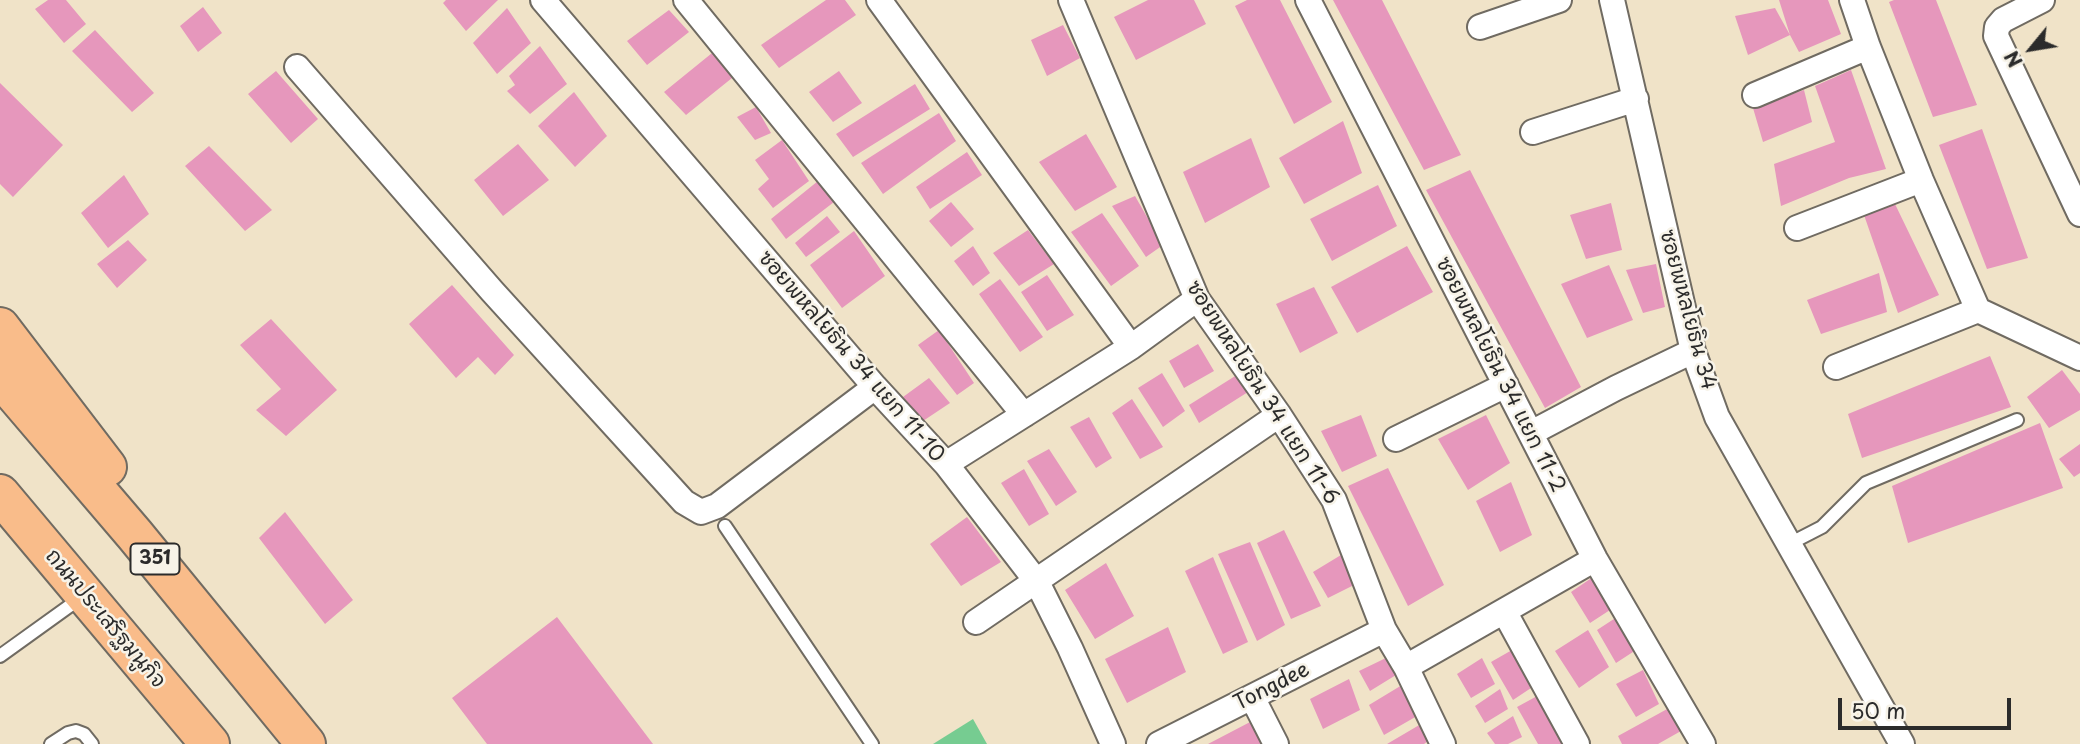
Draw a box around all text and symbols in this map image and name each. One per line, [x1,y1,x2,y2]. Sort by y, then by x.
north arrow [1996,14,2066,84]
text: N [1997,46,2029,73]
street label: ซอยพหลโยธิน 34 [1654,227,1720,393]
street label: ซอยพหลโยธิน 34 แยก 11-10 [752,246,950,468]
street label: ซอยพหลโยธิน 34 แยก 11-2 [1430,253,1570,497]
street label: ซอยพหลโยธิน 34 แยก 11-6 [1180,277,1344,509]
street label: ถนนประเสริฐมนูกิจ [40,544,170,694]
road number: 351 [130,544,180,574]
street label: Tongdee [1230,657,1314,717]
scale bar [1842,684,2015,728]
text: 50 m [1851,694,1905,726]

